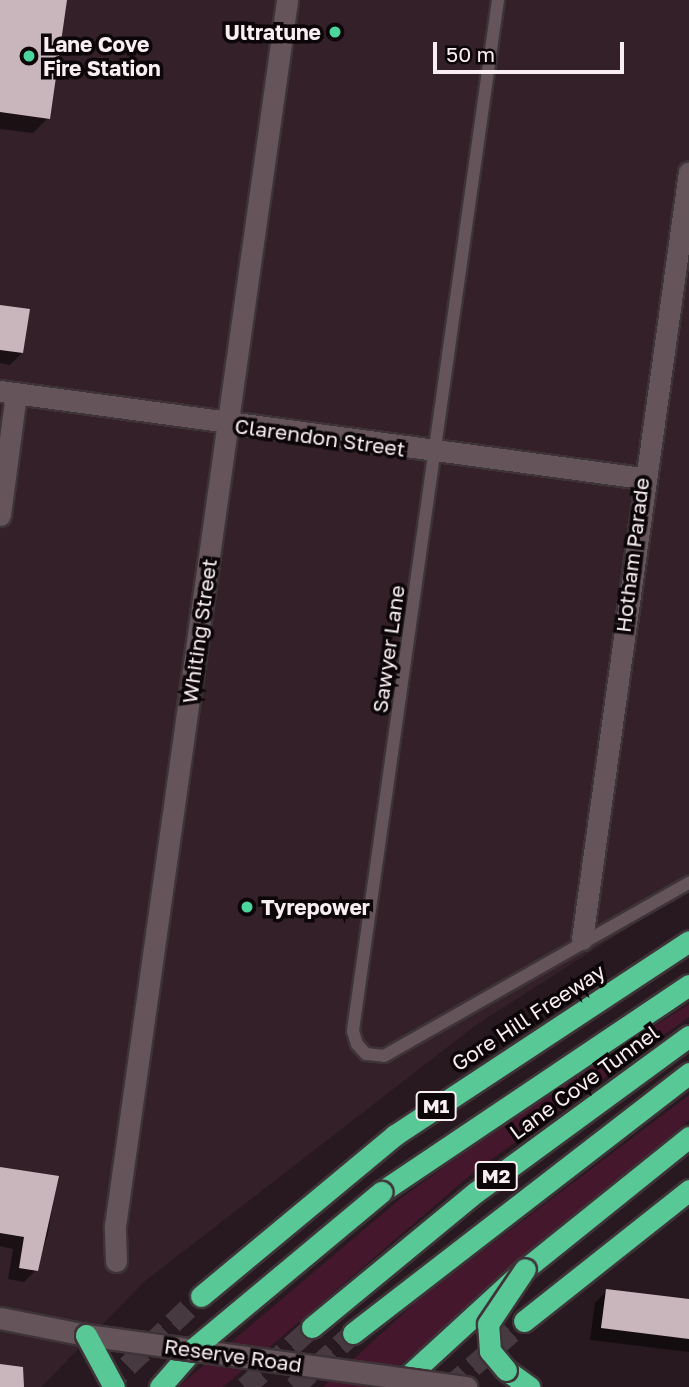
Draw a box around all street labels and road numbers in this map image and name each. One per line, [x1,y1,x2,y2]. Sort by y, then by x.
street label: Clarendon Street [233,413,407,461]
street label: Hotham Parade [610,476,654,634]
street label: Whiting Street [176,557,222,705]
street label: Sawyer Lane [367,584,409,714]
street label: Gore Hill Freeway [447,958,609,1076]
street label: Lane Cove Tunnel [505,1019,663,1145]
road number: M1 [415,1090,457,1122]
road number: M2 [473,1160,519,1192]
street label: Reserve Road [163,1333,303,1377]

